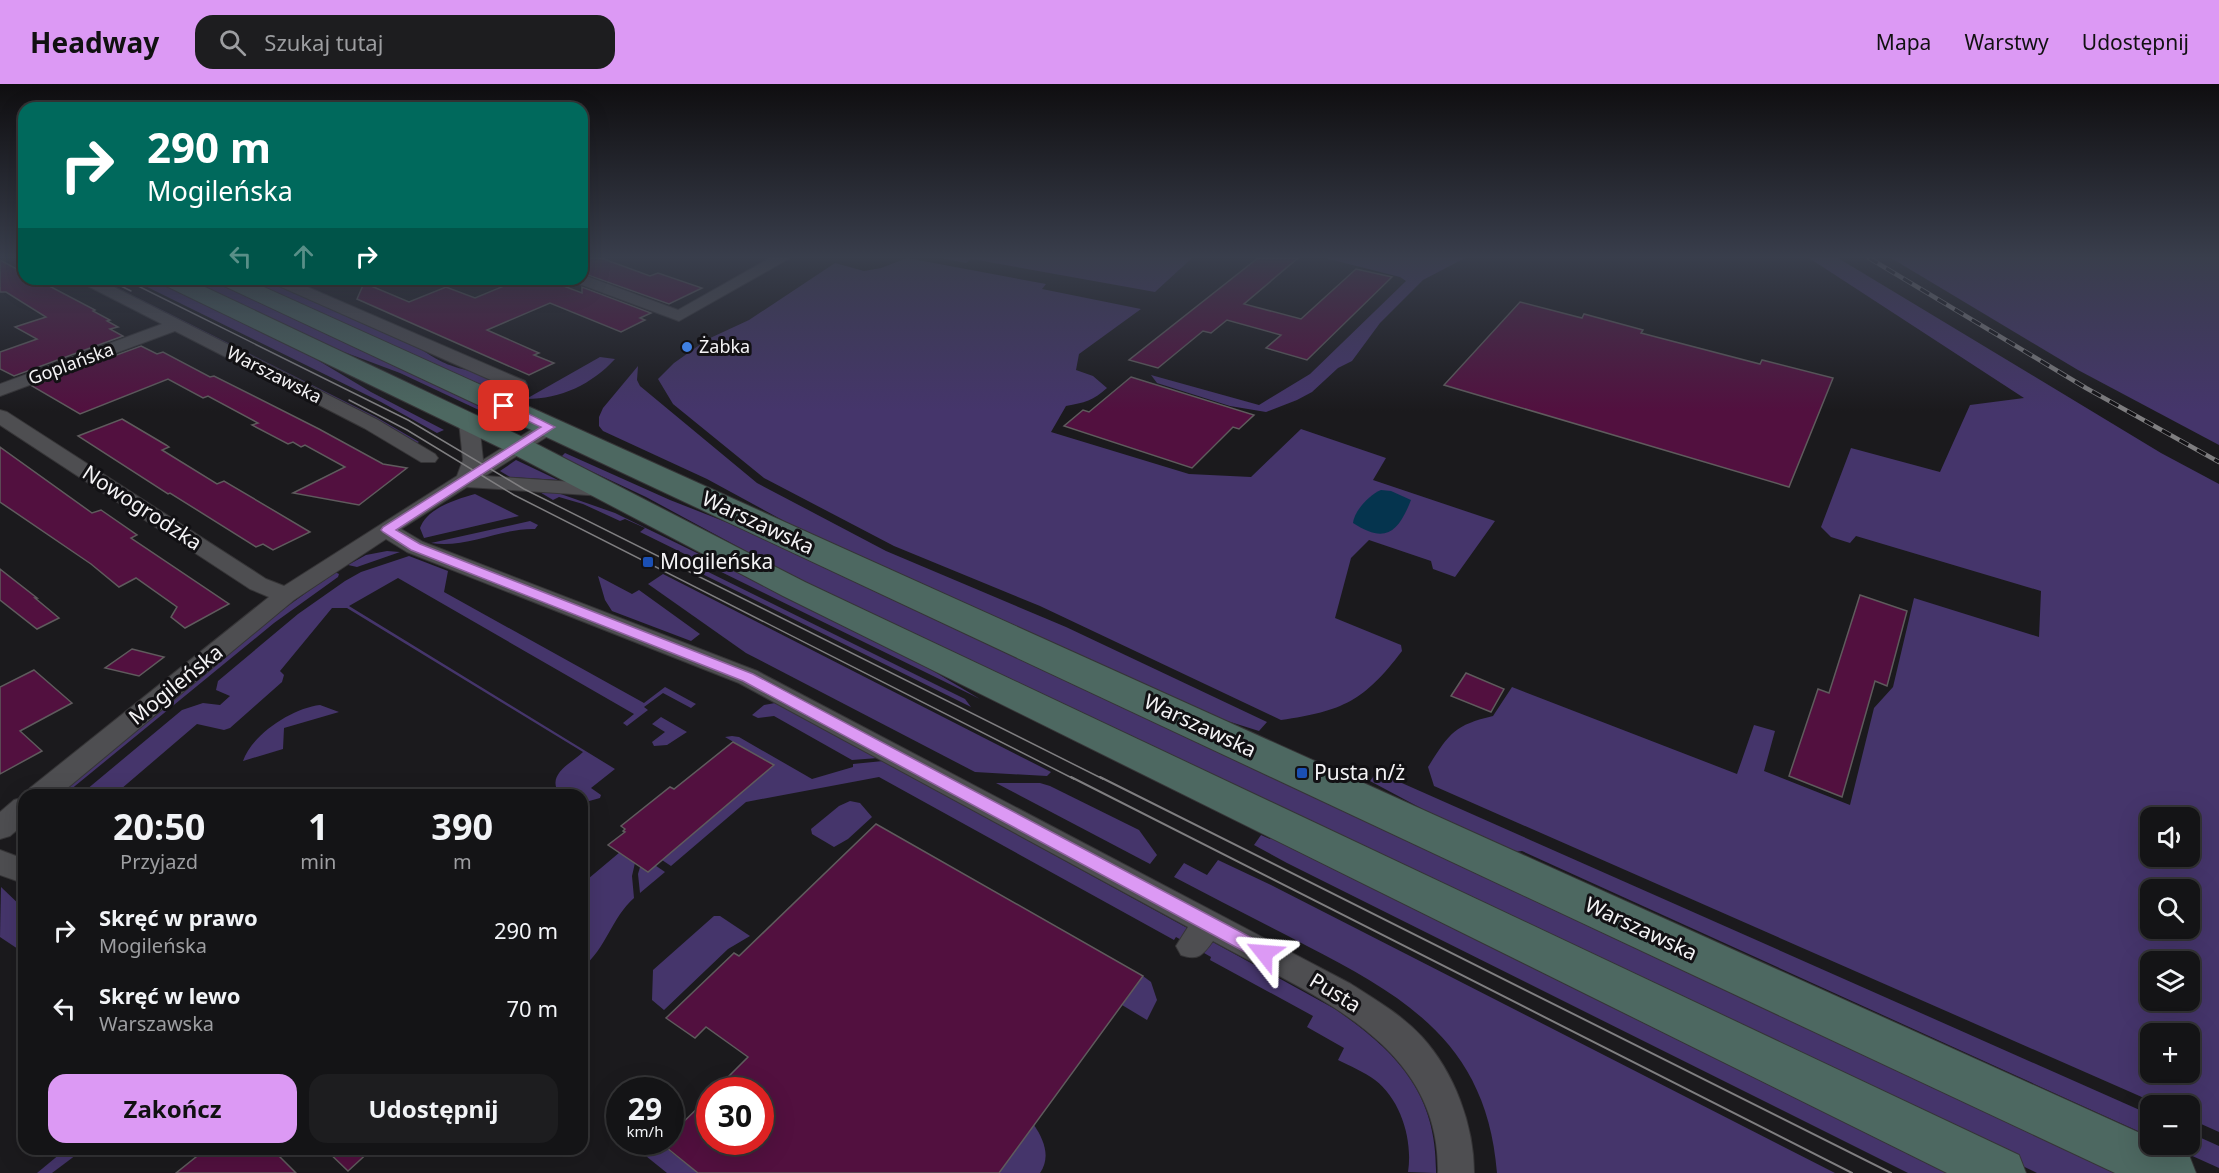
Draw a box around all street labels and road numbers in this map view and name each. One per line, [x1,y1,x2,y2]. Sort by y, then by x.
street label: Goplańska [25,337,117,390]
street label: Warszawska [223,340,326,408]
street label: Nowogrodzka [77,458,208,556]
street label: Warszawska [698,484,819,560]
street label: Mogileńska [122,638,228,731]
street label: Warszawska [1140,687,1261,763]
street label: Warszawska [1581,890,1702,966]
street label: Pusta [1305,966,1366,1018]

